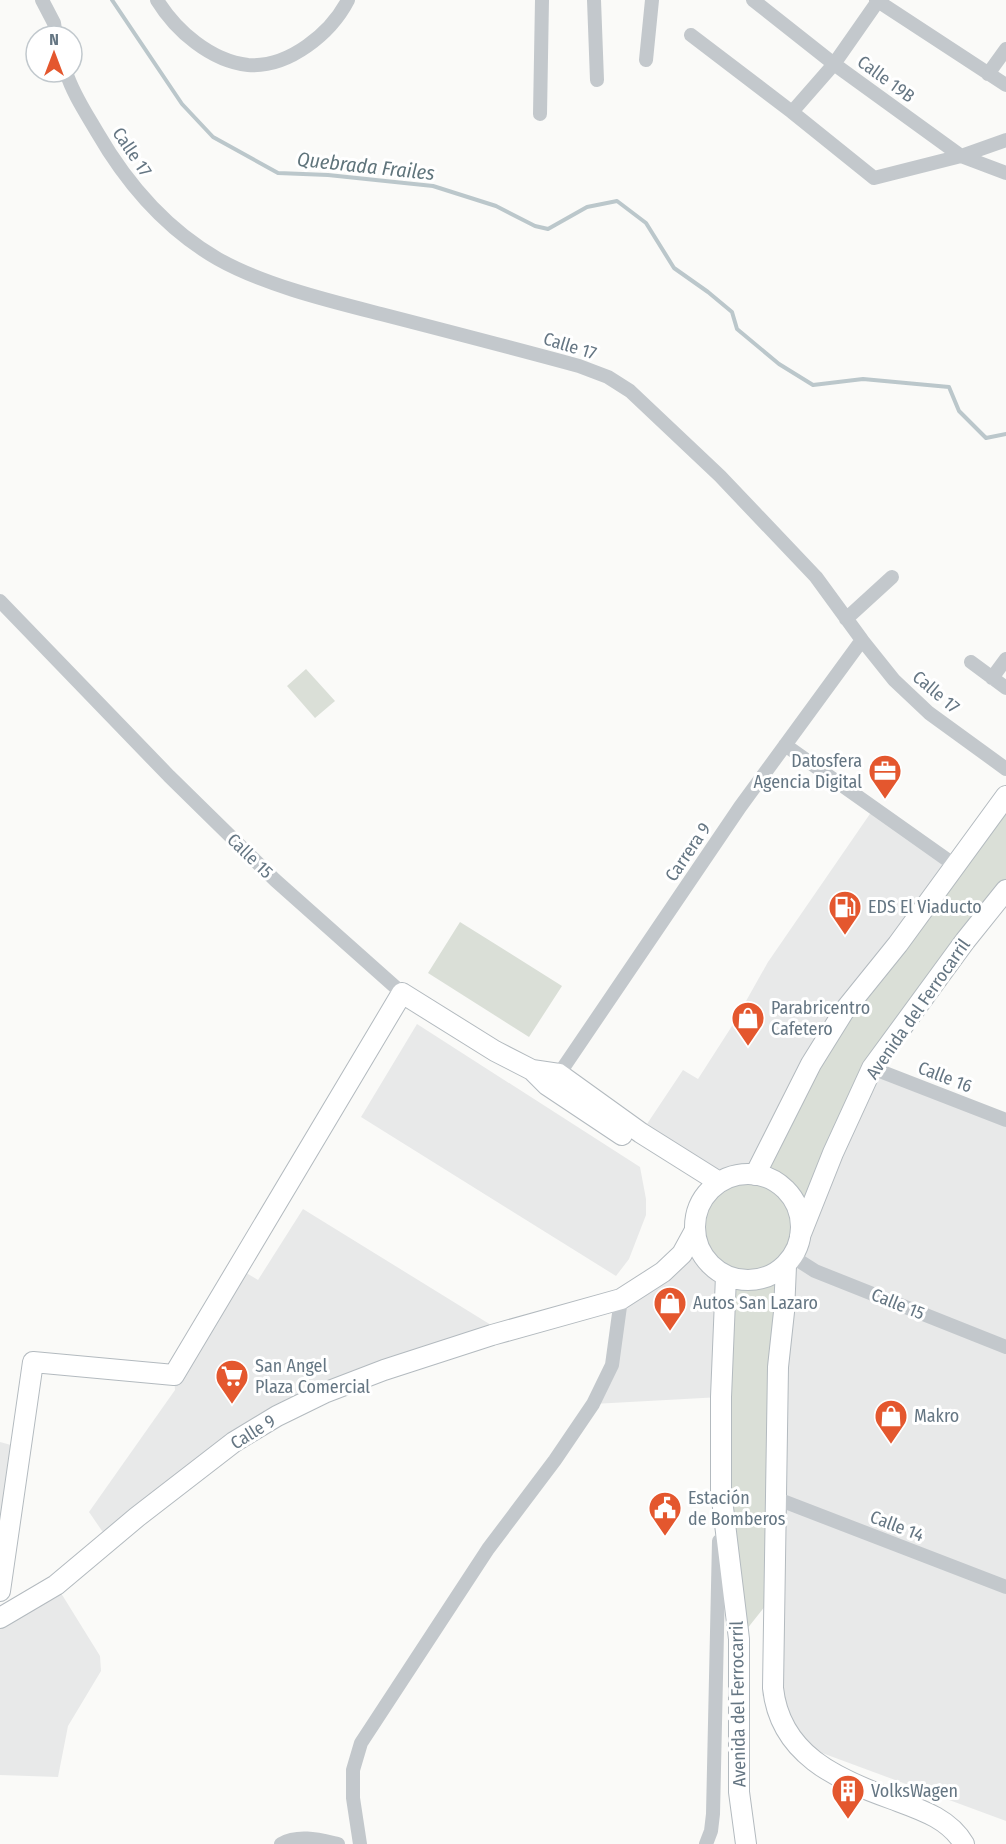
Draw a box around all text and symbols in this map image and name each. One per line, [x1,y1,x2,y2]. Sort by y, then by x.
north arrow [24,24,84,84]
text: N [49,30,59,49]
street label: Calle 19B [853,51,919,107]
street label: Calle 17 [108,123,156,181]
water label: Quebrada Frailes [296,147,436,185]
street label: Calle 17 [541,328,599,364]
street label: Calle 17 [908,666,964,718]
place label: Datosfera Agencia Digital [754,750,862,793]
office icon: Datosfera Agencia Digital [867,753,903,800]
street label: Carrera 9 [660,818,716,886]
street label: Calle 15 [222,829,278,883]
fuel station icon: EDS El Viaducto [827,889,863,936]
place label: EDS El Viaducto [868,896,982,918]
street label: Avenida del Ferrocarril [861,934,975,1083]
place label: Parabricentro Cafetero [771,997,870,1040]
shop icon: Parabricentro Cafetero [730,1000,766,1047]
street label: Calle 16 [915,1057,975,1097]
street label: Calle 15 [868,1283,928,1325]
shop icon: Autos San Lazaro [652,1285,688,1332]
place label: Autos San Lazaro [693,1292,818,1314]
place label: San Angel Plaza Comercial [255,1355,370,1398]
supermarket icon: San Angel Plaza Comercial [214,1358,250,1405]
shop icon: Makro [873,1398,909,1445]
place label: Makro [914,1405,959,1427]
street label: Calle 9 [226,1410,280,1454]
place label: Estación de Bomberos [688,1487,786,1530]
public building icon: Estación de Bomberos [647,1490,683,1537]
street label: Calle 14 [867,1506,927,1546]
street label: Avenida del Ferrocarril [726,1620,750,1787]
building icon: VolksWagen [830,1773,866,1820]
place label: VolksWagen [871,1780,958,1802]

